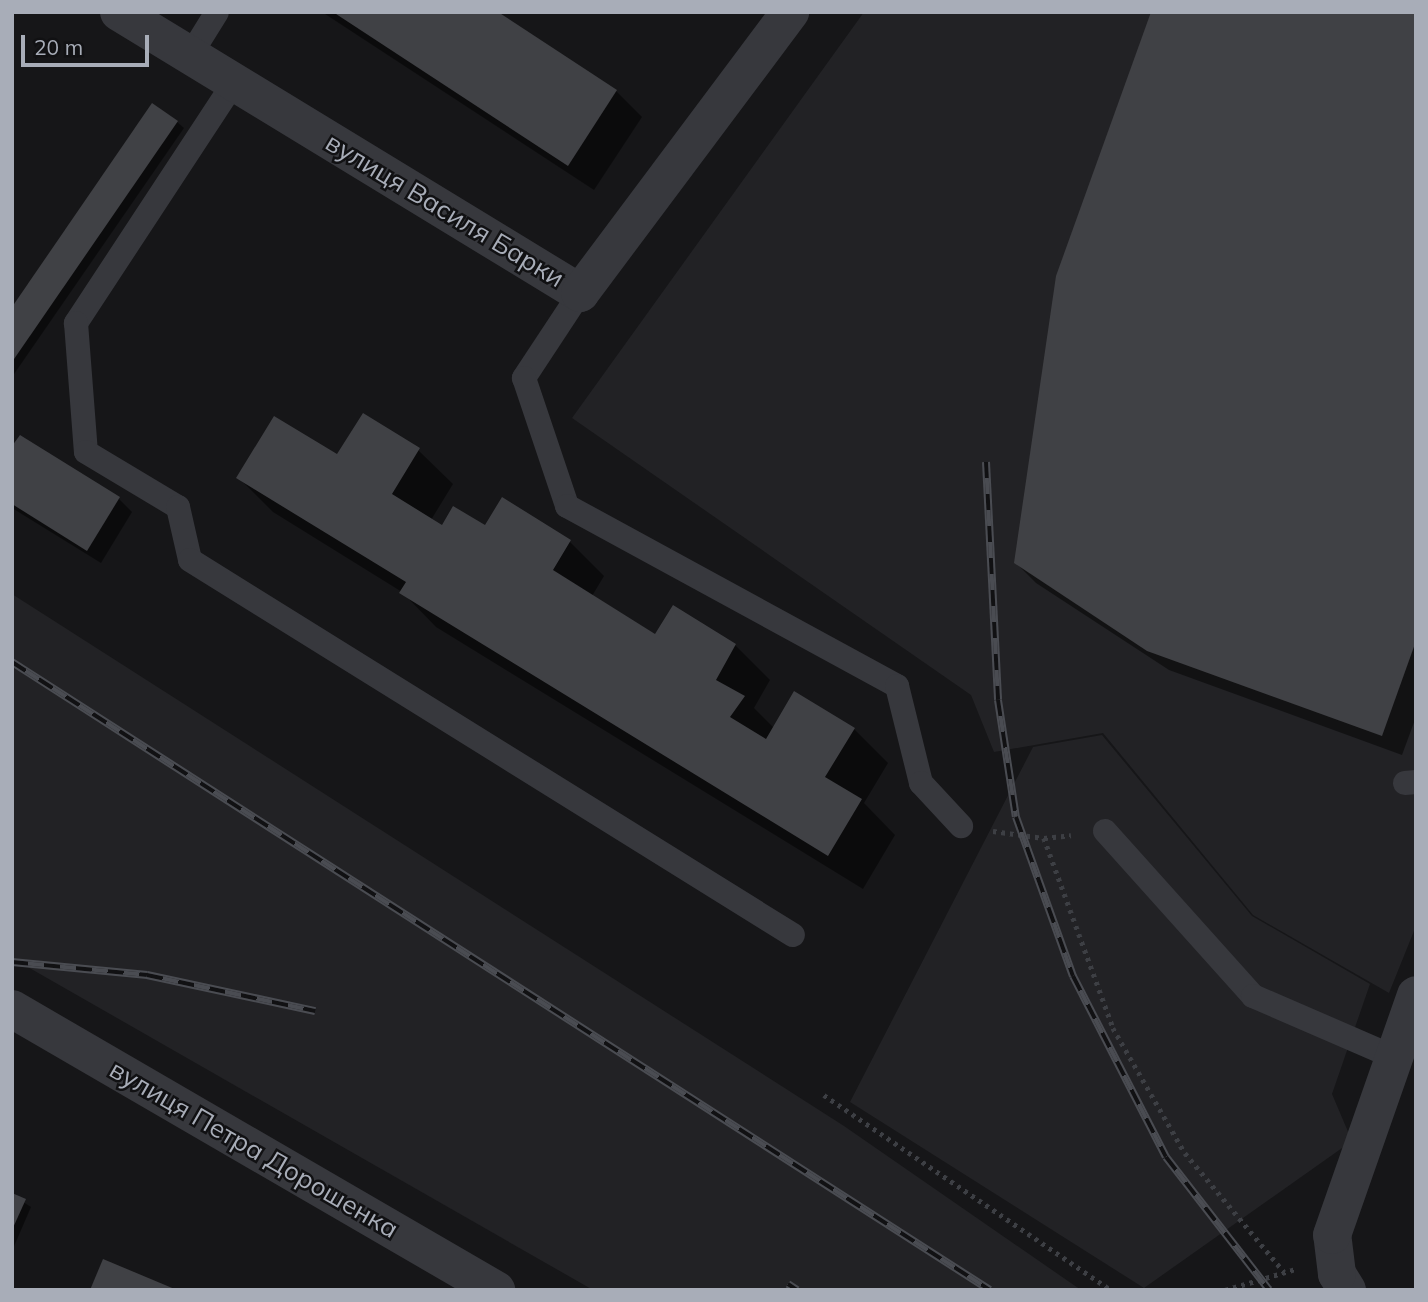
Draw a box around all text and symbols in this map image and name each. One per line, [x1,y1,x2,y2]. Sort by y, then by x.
scale bar [24,21,152,65]
text: 20 m [34,34,83,60]
street label: вулиця Василя Барки [320,126,570,294]
street label: вулиця Петра Дорошенка [104,1053,404,1245]

